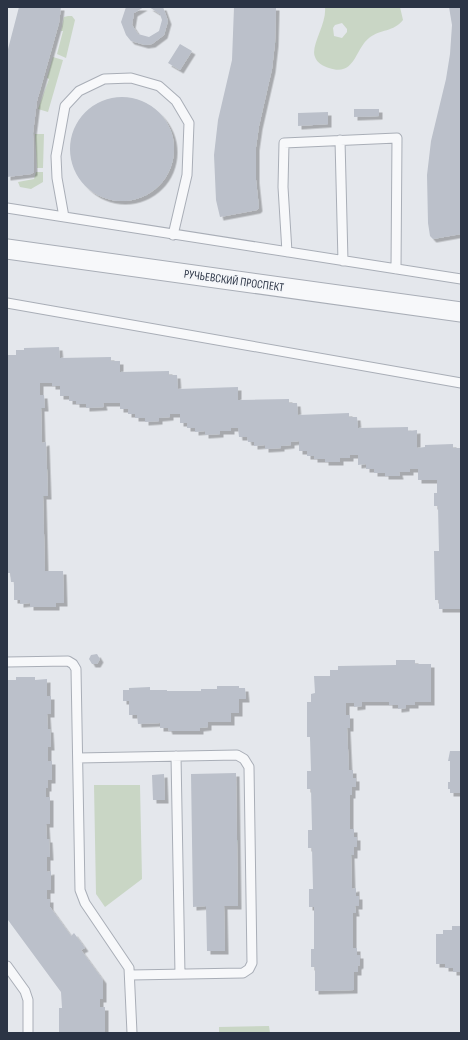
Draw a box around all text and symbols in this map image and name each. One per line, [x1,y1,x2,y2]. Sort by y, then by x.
street label: РУЧЬЕВСКИЙ ПРОСПЕКТ [183,267,285,295]

